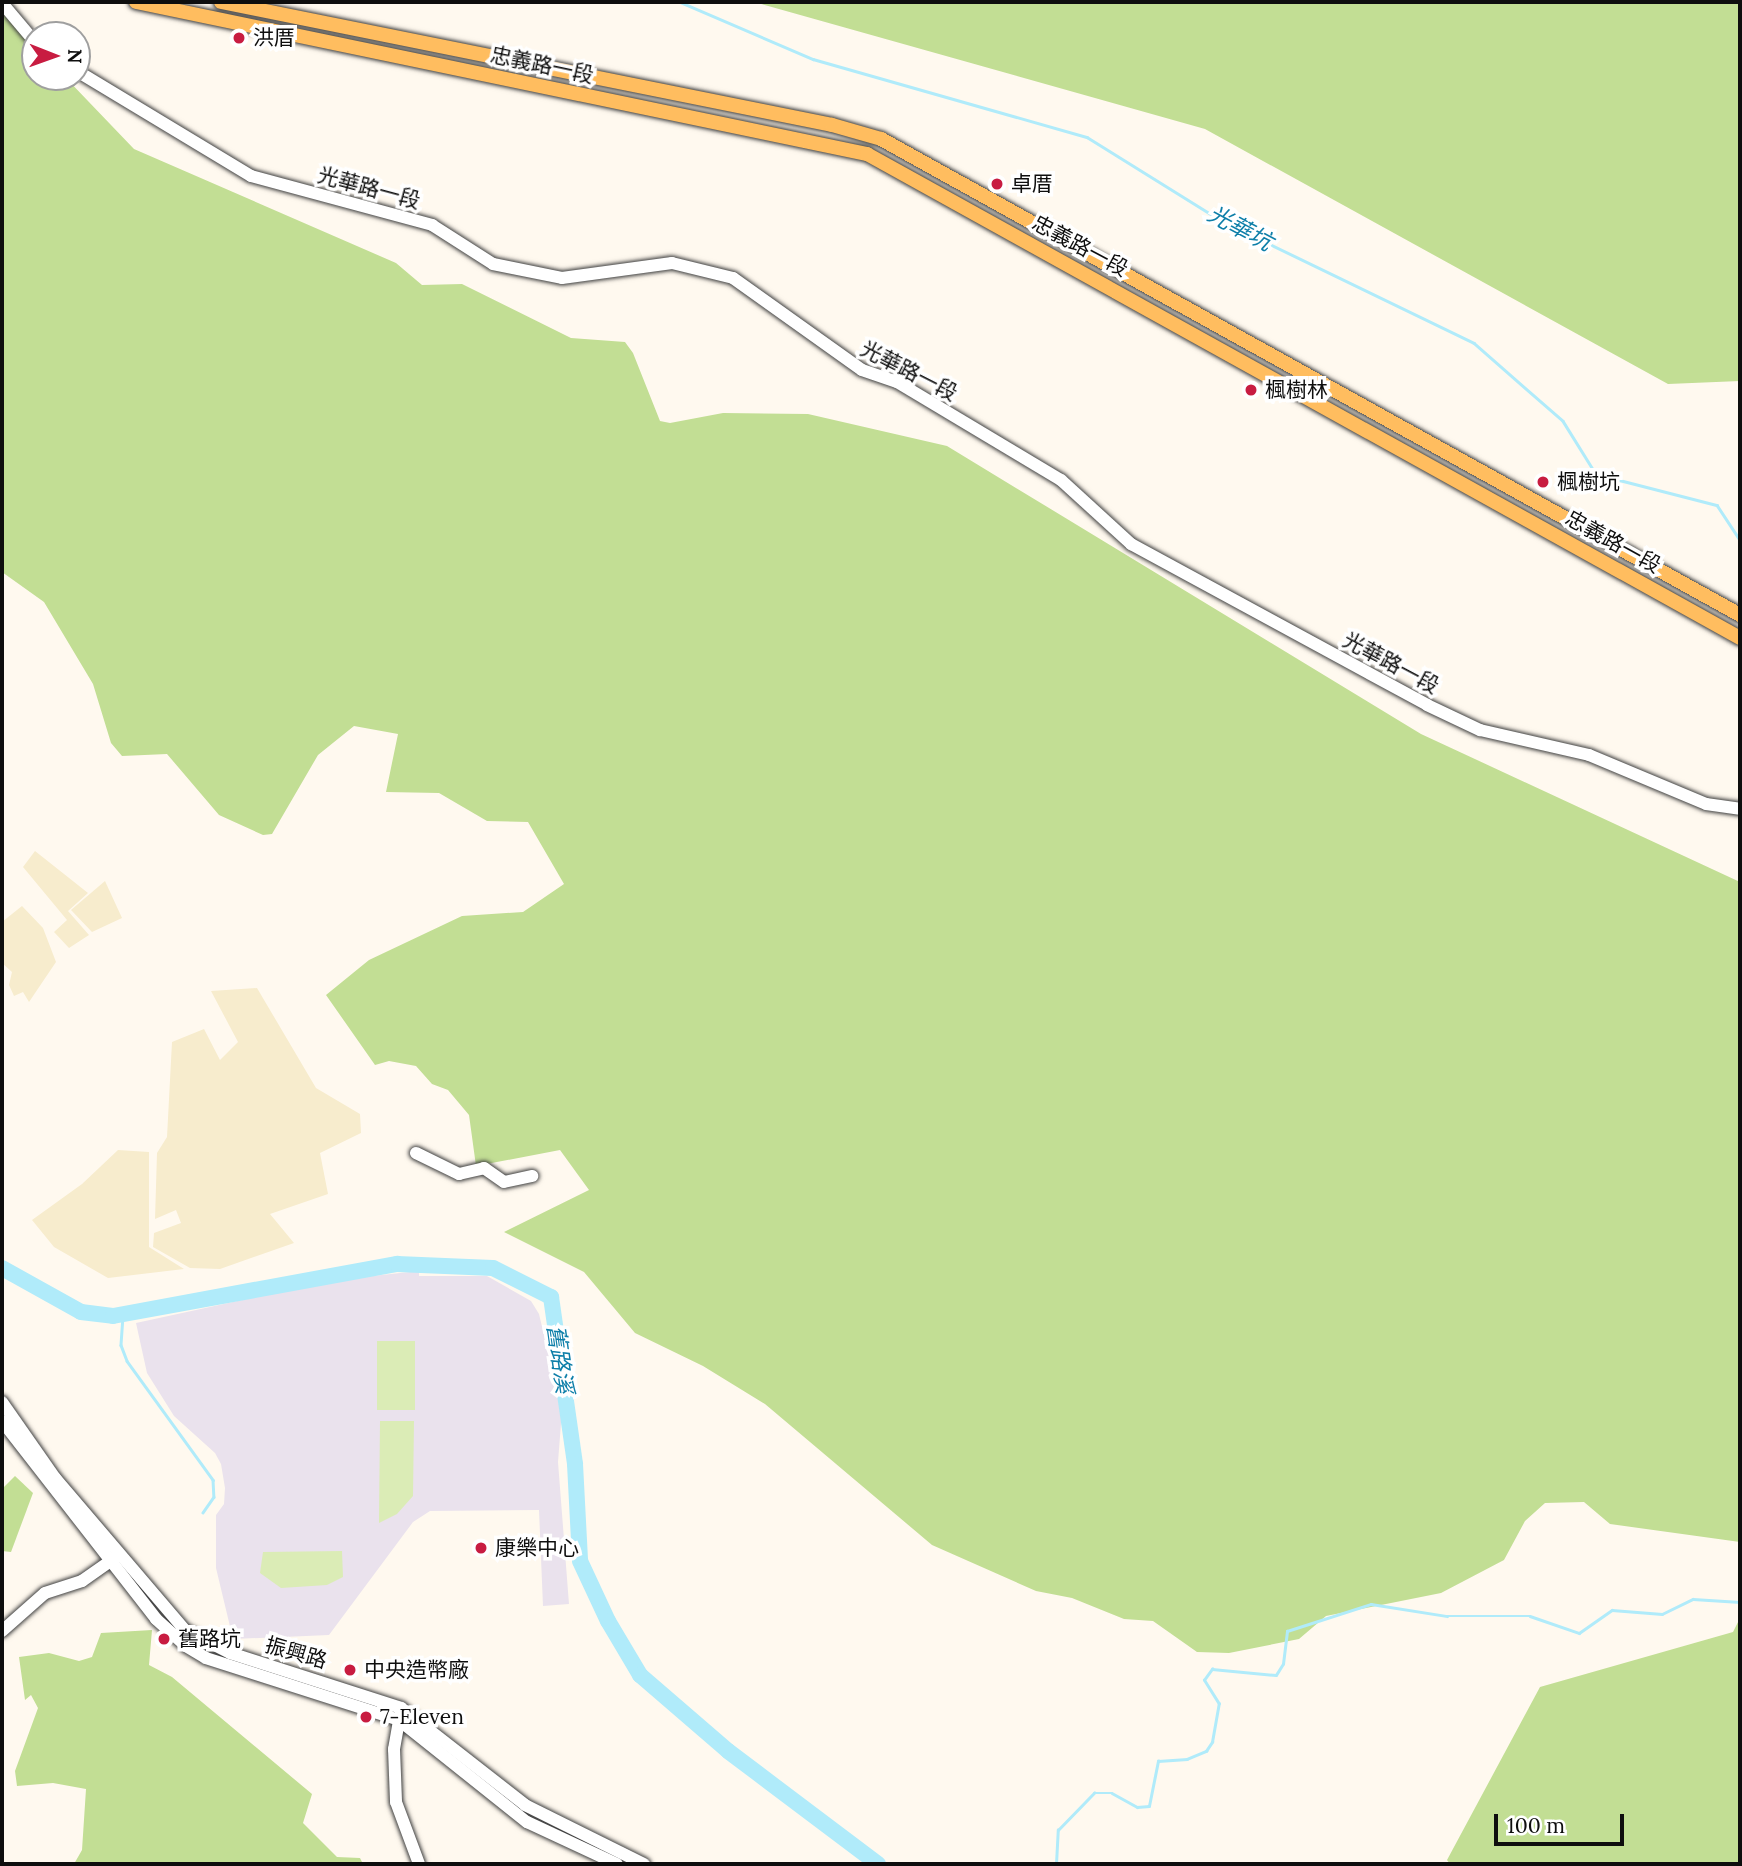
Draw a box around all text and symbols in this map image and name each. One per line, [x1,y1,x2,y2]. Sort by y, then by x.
north arrow [21,21,91,91]
place label: 洪厝 [253,25,295,51]
marker: 洪厝 [231,30,247,46]
street label: 忠義路一段 [488,42,596,88]
text: N [63,49,87,64]
street label: 光華路一段 [315,162,423,214]
place label: 卓厝 [1011,171,1053,197]
marker: 卓厝 [989,176,1005,192]
water label: 光華坑 [1203,200,1277,256]
street label: 忠義路一段 [1028,210,1132,282]
street label: 光華路一段 [857,336,961,406]
place label: 楓樹林 [1265,377,1328,403]
marker: 楓樹林 [1243,382,1259,398]
place label: 楓樹坑 [1557,469,1620,495]
marker: 楓樹坑 [1535,474,1551,490]
street label: 忠義路一段 [1561,506,1665,578]
street label: 光華路一段 [1339,627,1443,699]
water label: 舊路溪 [542,1323,578,1395]
place label: 康樂中心 [495,1535,579,1561]
marker: 康樂中心 [473,1540,489,1556]
place label: 舊路坑 [178,1626,241,1652]
marker: 舊路坑 [156,1631,172,1647]
street label: 振興路 [262,1632,330,1674]
place label: 中央造幣廠 [364,1657,469,1683]
marker: 中央造幣廠 [342,1662,358,1678]
place label: 7-Eleven [380,1704,464,1730]
marker: 7-Eleven [358,1709,374,1725]
scale bar [1497,1800,1626,1844]
text: 100 m [1507,1812,1565,1839]

